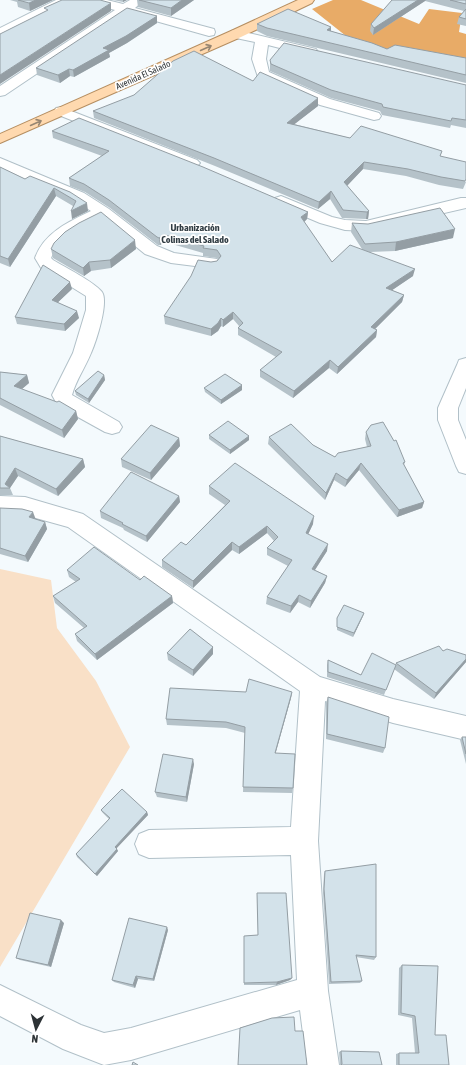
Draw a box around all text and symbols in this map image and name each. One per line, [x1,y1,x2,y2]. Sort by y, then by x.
one-way arrow [199,43,211,51]
street label: Avenida El Salado [114,58,172,92]
one-way arrow [29,119,41,126]
district label: Urbanización Colinas del Salado [161,222,229,245]
north arrow [16,1009,56,1049]
text: N [31,1033,39,1045]

